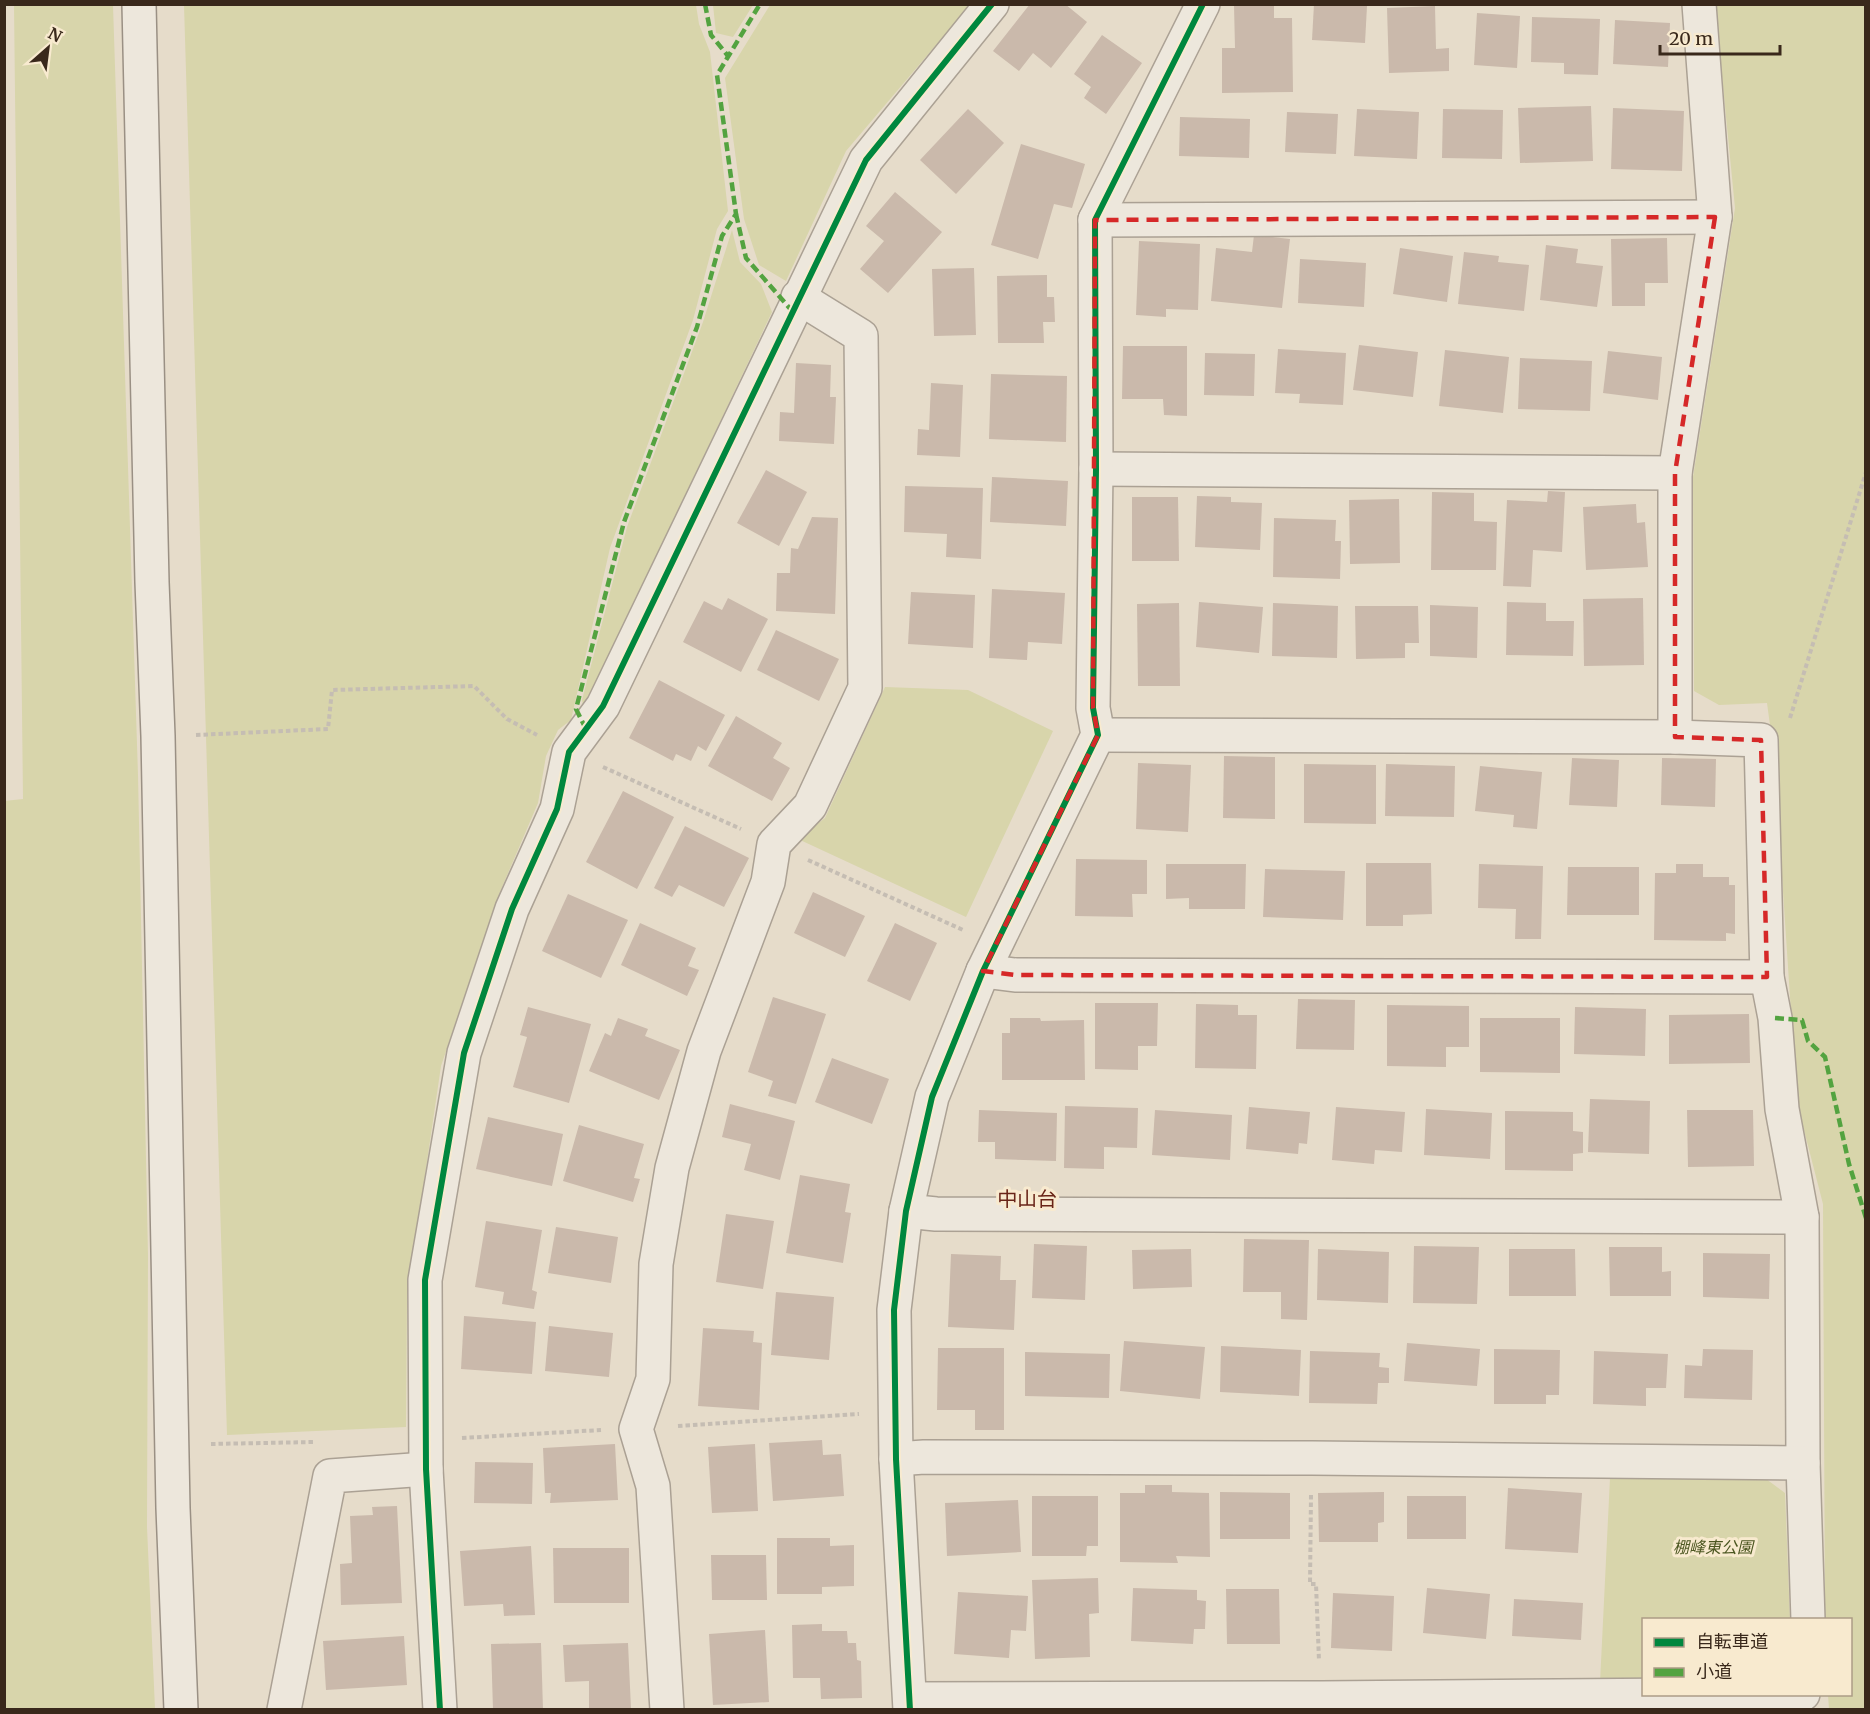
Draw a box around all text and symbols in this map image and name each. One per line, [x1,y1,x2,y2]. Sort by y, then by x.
north arrow [18,18,78,78]
scale bar [1660,18,1780,56]
text: N [45,23,66,47]
text: 20 m [1669,27,1713,50]
district label: 中山台 [997,1186,1057,1211]
park label: 棚峰東公園 [1673,1537,1755,1557]
legend [1642,1618,1852,1696]
text: 自転車道 [1696,1630,1768,1653]
text: 小道 [1696,1660,1732,1683]

